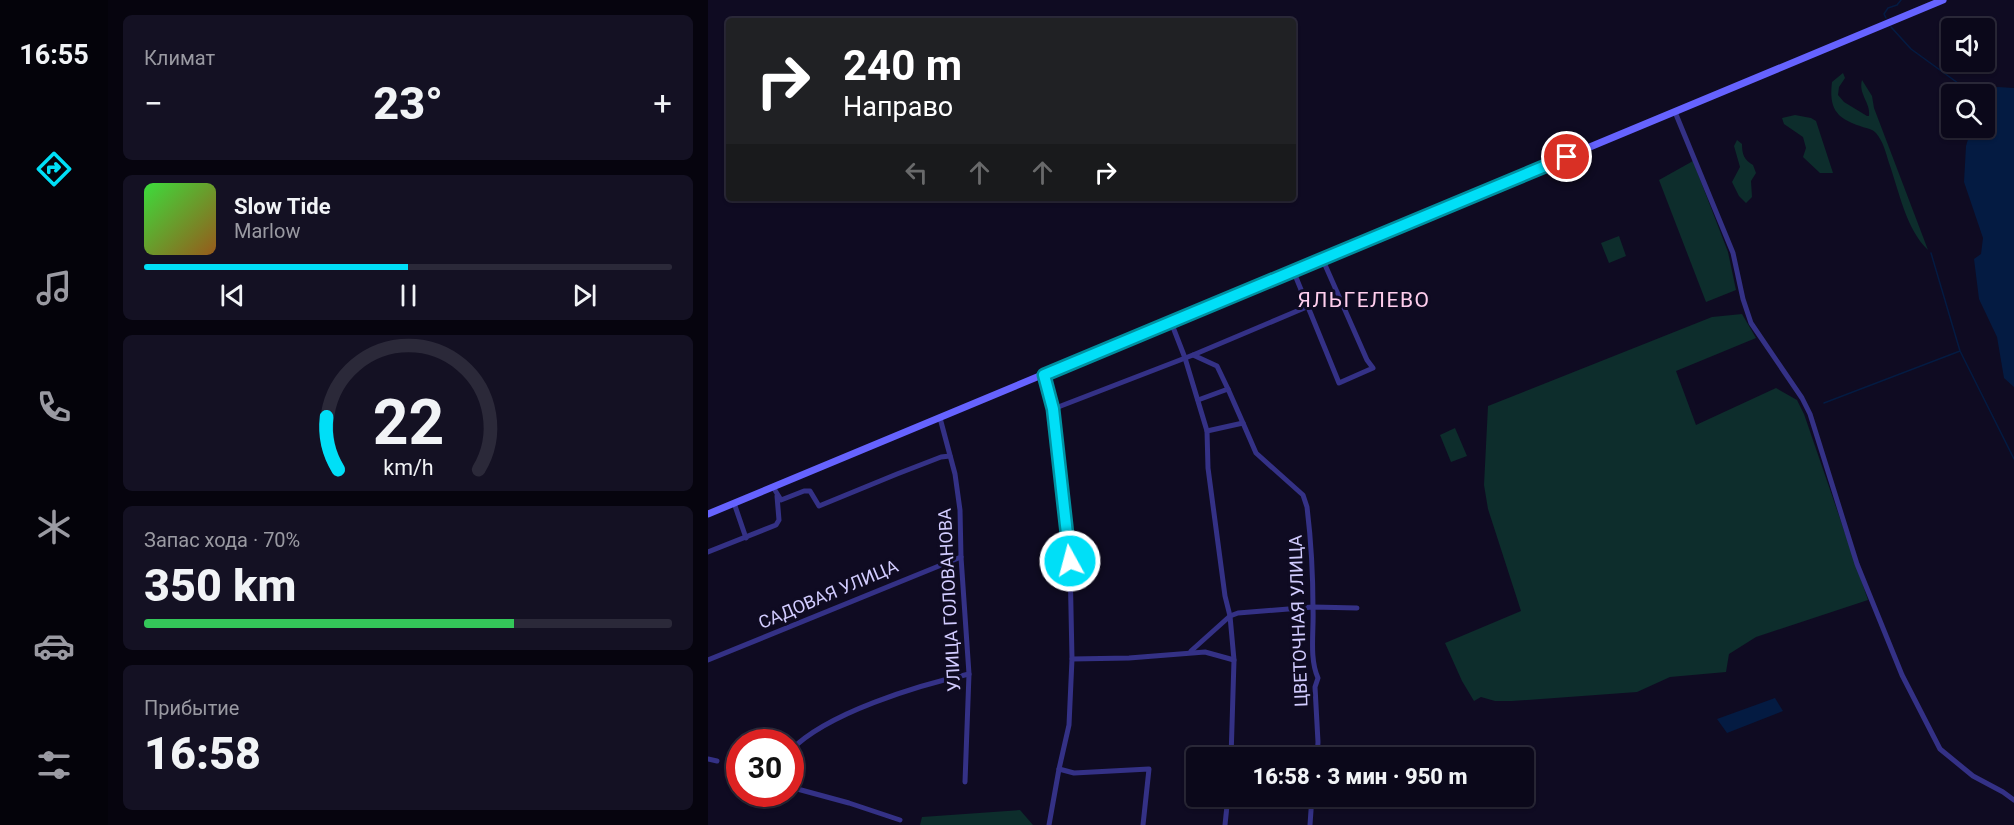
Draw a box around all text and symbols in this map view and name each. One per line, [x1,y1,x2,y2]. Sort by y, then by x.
map controls [1941,18,1995,138]
button: sound [1941,18,1995,72]
text: 16:55 [19,39,89,71]
text: 240 m [843,41,962,90]
icon: right [744,42,822,120]
text: Климат [144,46,215,70]
text: 23° [373,77,443,130]
text: − [144,84,163,123]
text: + [653,84,672,123]
button: search [1941,84,1995,138]
text: Направо [843,91,953,123]
pin [1541,131,1592,182]
icon: arrive [1550,140,1583,173]
icon: directions [33,148,75,190]
icon: left [900,156,933,189]
icon: ahead [963,156,996,189]
icon: ahead [1026,156,1059,189]
icon: right [1089,156,1122,189]
text: Slow Tide [234,194,331,219]
text: Marlow [234,219,300,243]
icon: music [33,267,75,309]
icon: previous [216,279,249,312]
icon: pause [392,279,425,312]
icon: next [568,279,601,312]
district label: ЯЛЬГЕЛЕВО [1298,288,1430,312]
icon: phone [33,386,75,428]
text: 22 [372,386,444,459]
text: km/h [383,455,433,480]
icon: climate [33,506,75,548]
street label: УЛИЦА ГОЛОВАНОВА [934,507,964,692]
text: Запас хода · 70% [144,528,300,552]
position arrow [1038,529,1102,593]
street label: ЦВЕТОЧНАЯ УЛИЦА [1284,534,1311,707]
street label: САДОВАЯ УЛИЦА [755,555,901,633]
text: 350 km [144,559,296,612]
icon: car [33,625,75,667]
text: Прибытие [144,696,239,720]
text: 16:58 [144,727,261,780]
speed limit sign: 30 [726,729,804,807]
icon: filters [33,744,75,786]
text: 16:58 · 3 мин · 950 m [1252,764,1468,789]

